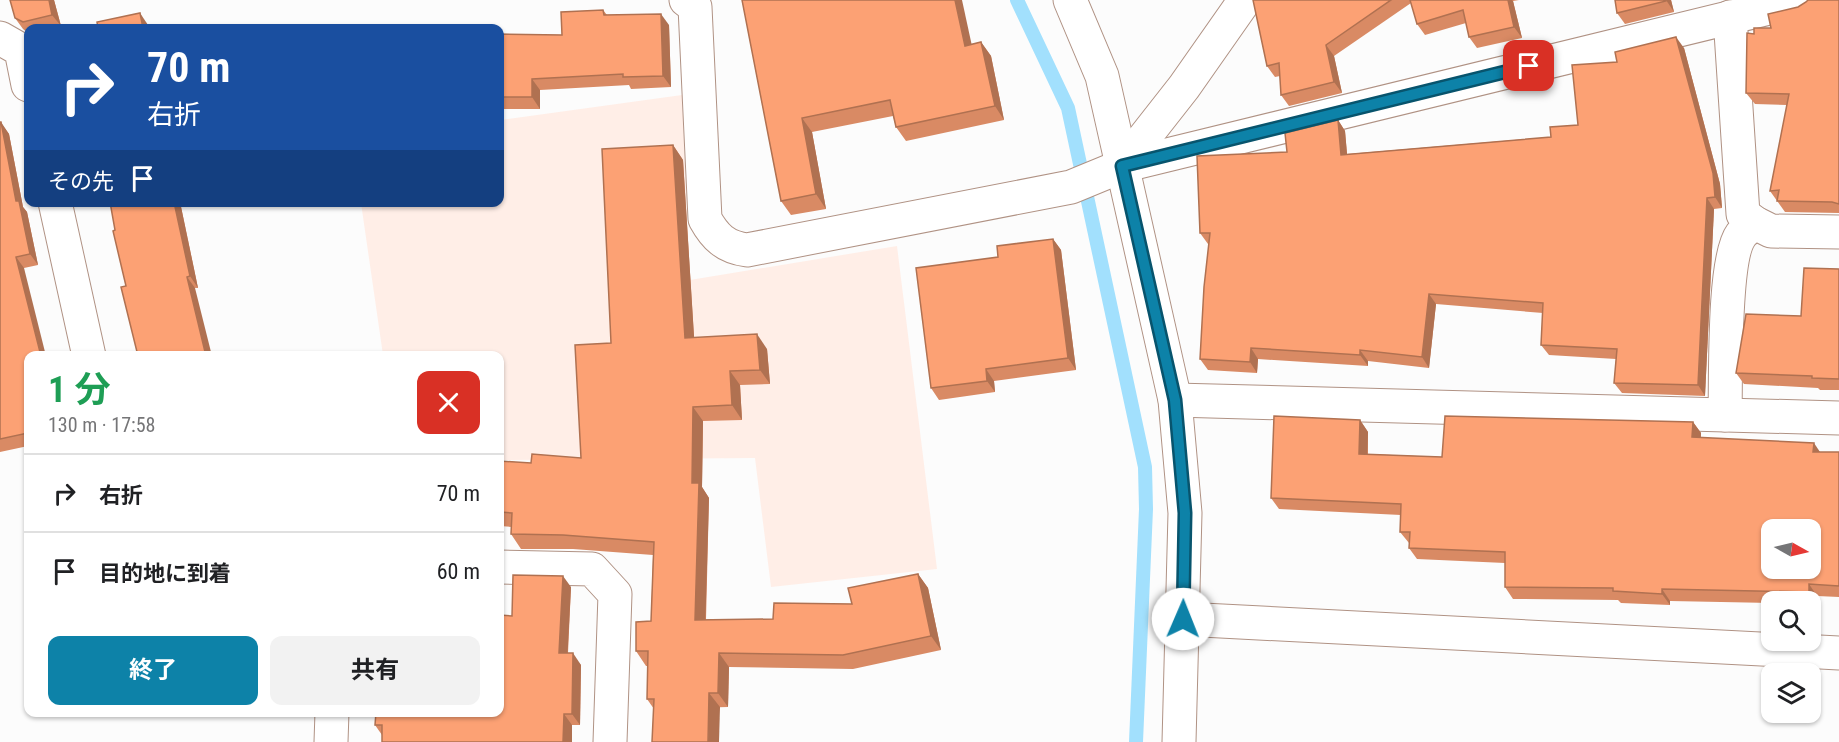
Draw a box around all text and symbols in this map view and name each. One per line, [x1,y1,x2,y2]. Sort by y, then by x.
pin [1503,40,1554,91]
text: 70 m [147,43,230,92]
icon: right [48,48,126,126]
icon: arrive [1512,49,1545,82]
text: 右折 [147,99,201,131]
icon: arrive [126,162,159,195]
text: その先 [48,169,114,194]
text: 1 分 [48,369,111,411]
button: close [417,371,480,434]
text: 130 m · 17:58 [48,413,155,437]
icon: right [48,477,81,510]
text: 70 m [437,481,480,506]
text: 右折 [99,483,143,508]
north arrow [1761,519,1821,579]
map controls [1761,519,1821,723]
icon: arrive [48,555,81,588]
text: 60 m [437,559,480,584]
text: 目的地に到着 [99,561,231,586]
position arrow [1151,587,1215,651]
button: search [1761,591,1821,651]
button: 終了 [48,636,258,705]
button: 共有 [270,636,480,705]
button: layers [1761,663,1821,723]

